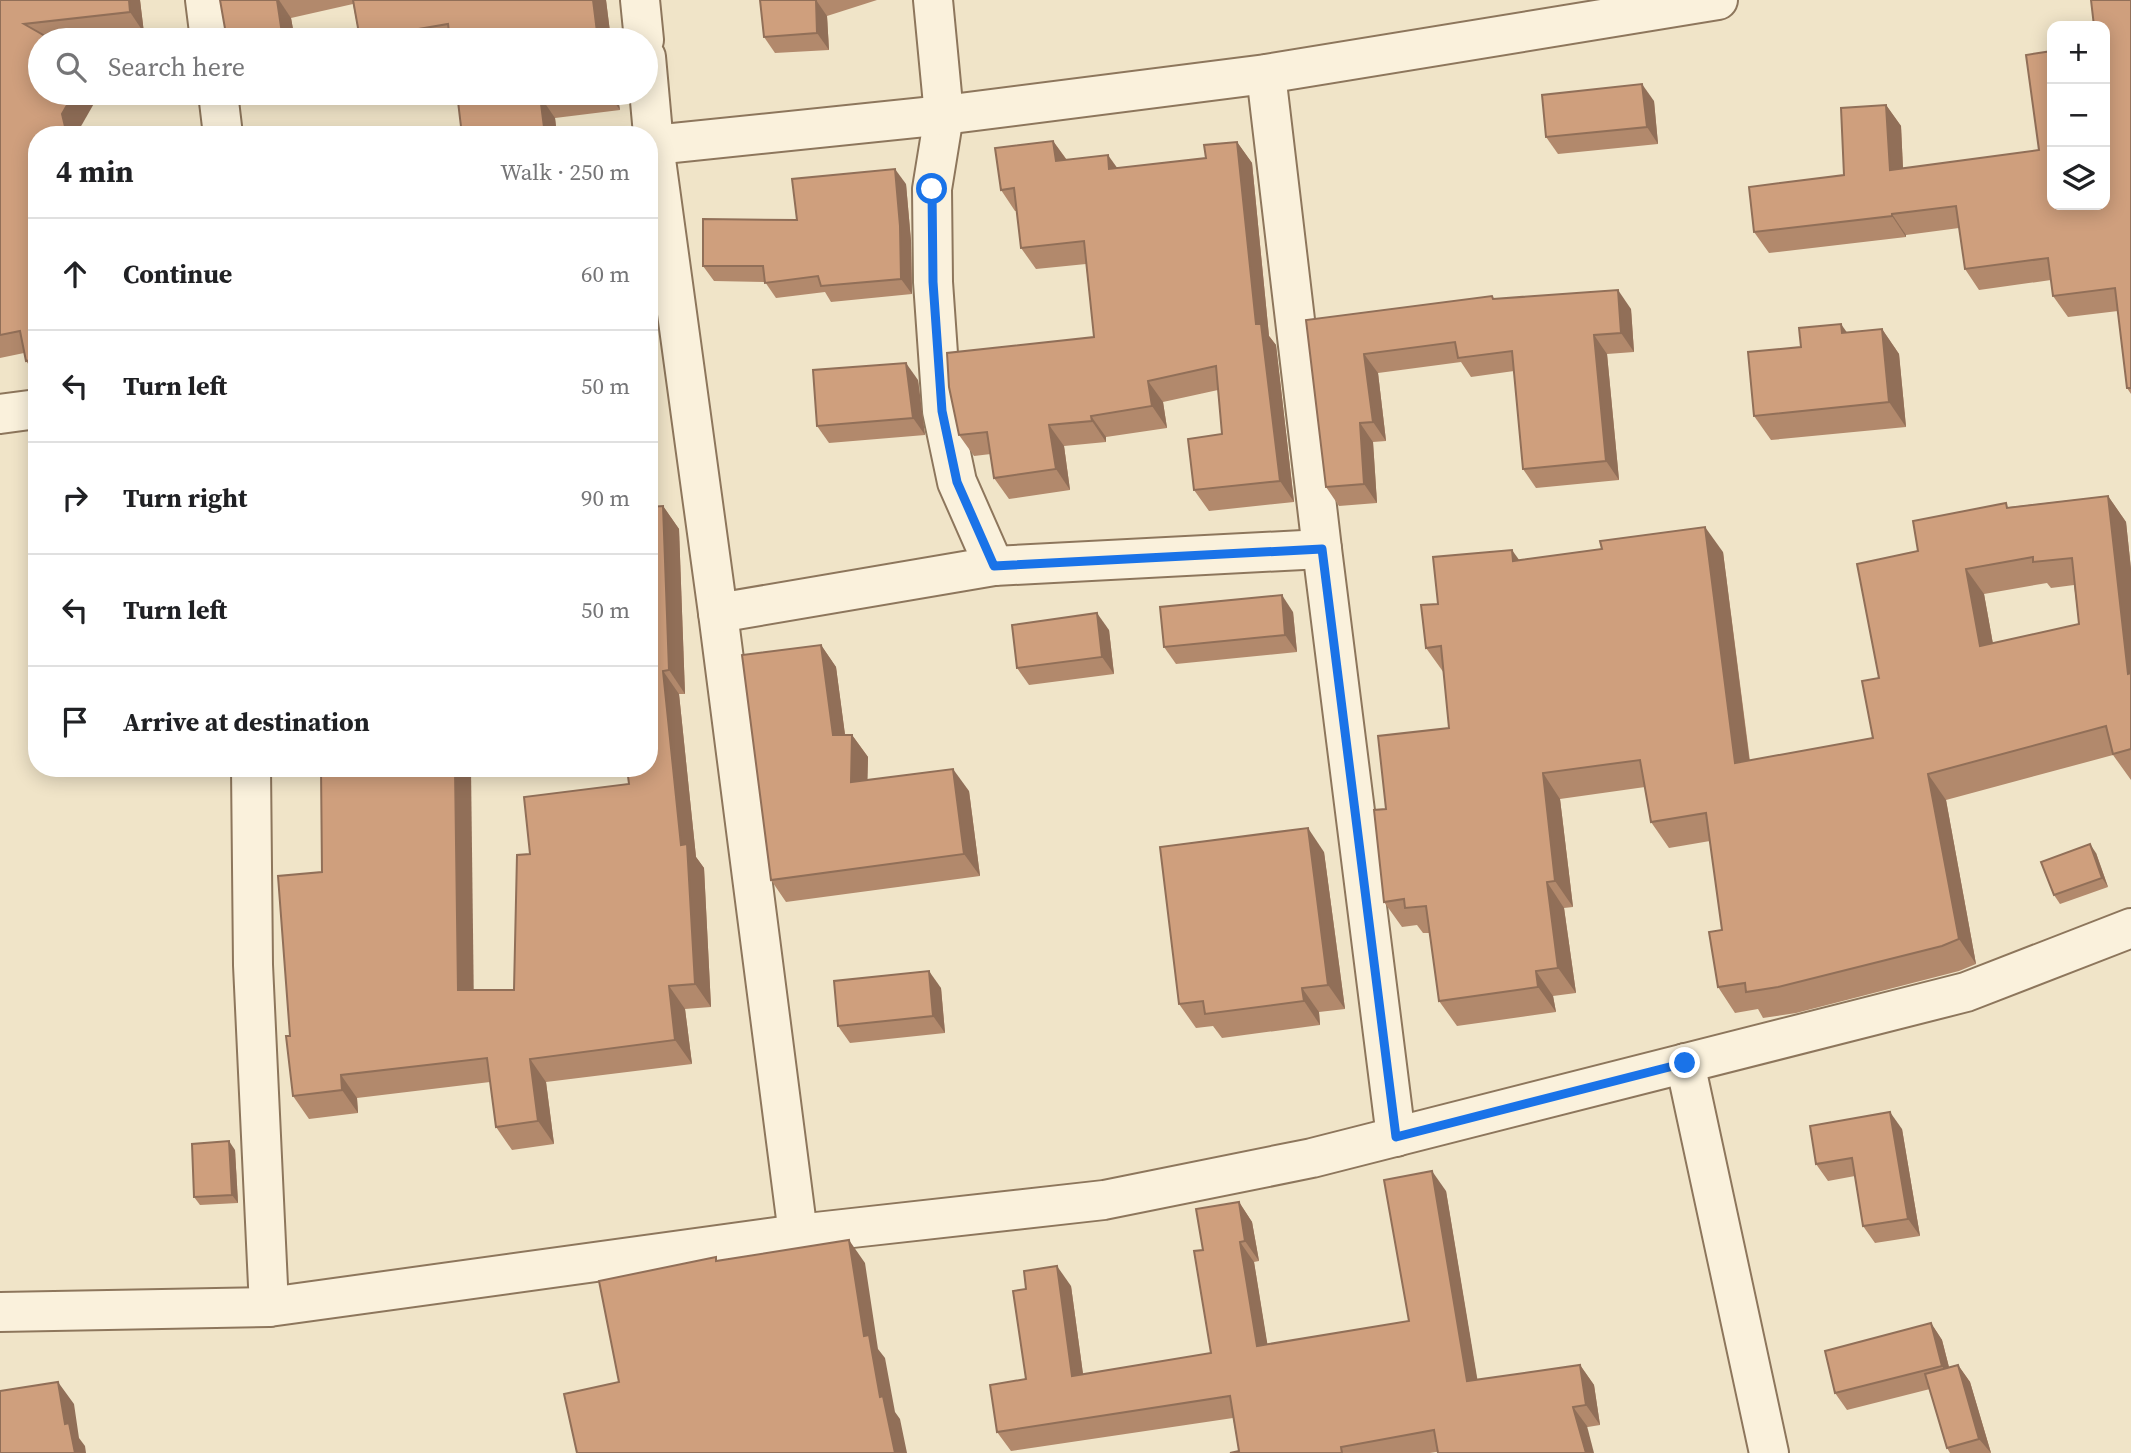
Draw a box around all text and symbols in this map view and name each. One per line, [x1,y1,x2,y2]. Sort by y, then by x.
map controls [2047,21,2110,210]
button: + [2047,21,2110,84]
search box [28,28,658,105]
icon: search [52,48,90,86]
text: Search here [108,49,245,85]
button: − [2047,84,2110,147]
button: layers [2047,147,2110,210]
text: 4 min [56,151,134,192]
text: Walk · 250 m [500,156,630,188]
route start [916,173,947,204]
icon: ahead [56,255,94,293]
text: Continue [123,256,232,292]
text: 60 m [581,258,630,290]
icon: left [56,367,94,405]
text: Turn left [123,368,227,404]
text: 50 m [581,370,630,402]
icon: right [56,479,94,517]
text: Turn right [123,480,247,516]
text: 90 m [581,482,630,514]
icon: left [56,591,94,629]
text: Turn left [123,592,227,628]
text: 50 m [581,594,630,626]
icon: arrive [56,703,94,741]
text: Arrive at destination [123,704,370,740]
route end [1669,1047,1700,1078]

